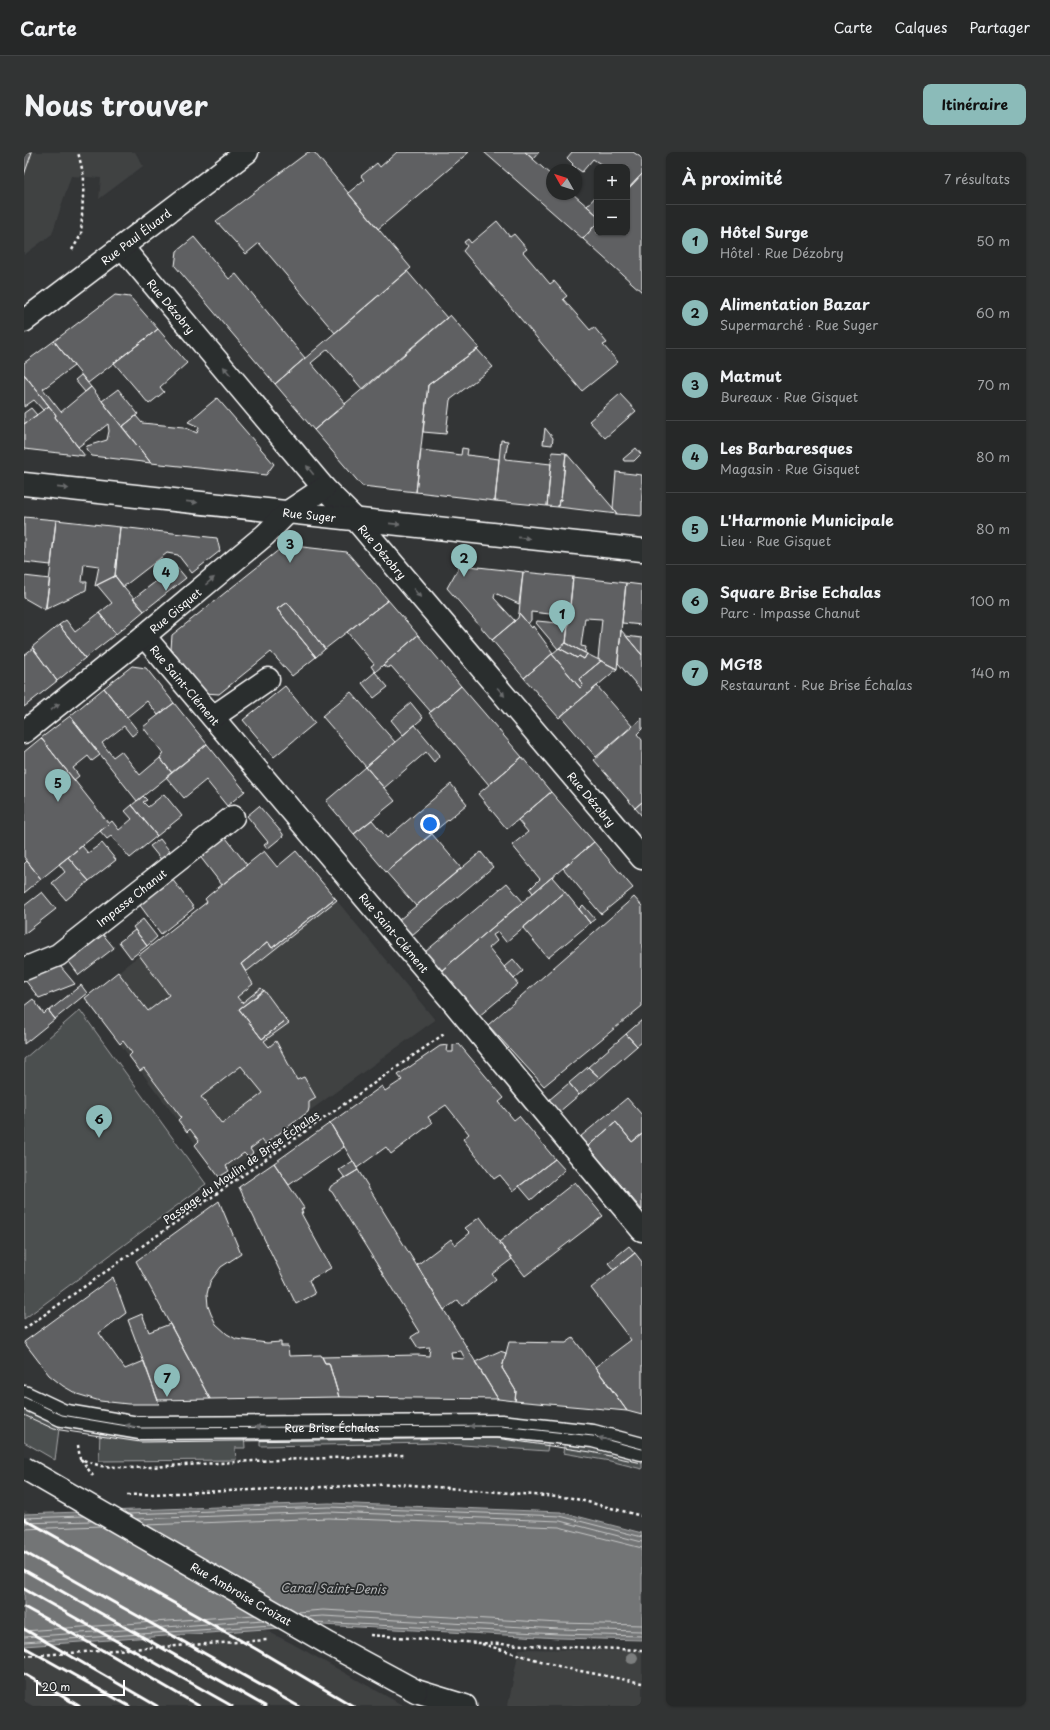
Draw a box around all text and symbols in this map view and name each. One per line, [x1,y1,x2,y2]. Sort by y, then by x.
text: Carte [20,14,77,42]
text: Carte [834,17,873,38]
text: Calques [895,17,947,38]
text: Partager [969,17,1030,38]
text: Nous trouver [24,83,208,126]
button: Itinéraire [923,84,1026,125]
north arrow [546,164,582,200]
map controls [594,164,630,236]
button: + [594,164,630,200]
text: À proximité [682,165,782,191]
text: 7 résultats [944,169,1010,188]
button: − [594,200,630,236]
street label: Rue Paul Éluard [97,204,174,269]
text: Hôtel Surge [720,220,809,243]
text: 1 [692,231,698,250]
text: 50 m [976,231,1010,250]
text: Hôtel · Rue Dézobry [720,243,844,262]
street label: Rue Dézobry [143,275,199,337]
text: Alimentation Bazar [720,292,870,315]
text: 2 [690,303,700,322]
text: 60 m [976,303,1010,322]
text: Supermarché · Rue Suger [720,315,878,334]
text: Matmut [720,364,782,387]
one-way arrow [222,366,231,376]
text: 3 [691,375,699,394]
text: 70 m [977,375,1010,394]
text: Bureaux · Rue Gisquet [720,387,858,406]
text: Les Barbaresques [720,436,853,459]
text: 4 [691,447,699,466]
text: 80 m [976,447,1010,466]
text: Magasin · Rue Gisquet [720,459,860,478]
one-way arrow [306,465,315,476]
one-way arrow [57,485,69,492]
one-way arrow [186,499,198,505]
street label: Rue Suger [282,503,338,526]
text: L'Harmonie Municipale [720,508,894,531]
text: 5 [691,519,699,538]
text: 80 m [976,519,1010,538]
street label: Rue Dézobry [355,520,411,583]
one-way arrow [389,521,401,527]
pin: 3 [277,530,303,563]
text: Lieu · Rue Gisquet [720,531,831,550]
one-way arrow [518,534,530,541]
pin: 2 [451,544,477,577]
pin: 4 [153,558,179,591]
one-way arrow [204,577,215,586]
text: Square Brise Echalas [720,580,881,603]
street label: Rue Gisquet [145,583,205,637]
one-way arrow [412,587,421,598]
text: 6 [690,591,700,610]
text: 100 m [970,591,1010,610]
pin: 1 [549,600,575,633]
text: Parc · Impasse Chanut [720,603,860,622]
street label: Rue Saint-Clément [146,641,224,729]
text: MG18 [720,652,763,675]
text: 7 [691,663,699,682]
text: 140 m [971,663,1010,682]
text: Restaurant · Rue Brise Échalas [720,675,912,694]
one-way arrow [496,686,505,697]
one-way arrow [49,703,60,712]
street label: Rue Dézobry [564,768,620,830]
pin: 5 [45,769,71,802]
your location [420,814,440,834]
street label: Impasse Chanut [93,864,170,930]
street label: Rue Saint-Clément [355,889,433,977]
pin: 6 [86,1105,112,1138]
street label: Passage du Moulin de Brise Échalas [159,1106,323,1228]
pin: 7 [154,1364,180,1397]
street label: Rue Brise Échalas [285,1418,379,1436]
one-way arrow [125,1423,138,1429]
one-way arrow [468,1423,481,1429]
one-way arrow [254,1424,267,1430]
one-way arrow [598,1436,610,1442]
street label: Rue Ambroise Croizat [188,1558,296,1630]
water label: Canal Saint-Denis [280,1578,387,1598]
scale bar [36,1678,125,1697]
text: 20 m [42,1678,70,1695]

